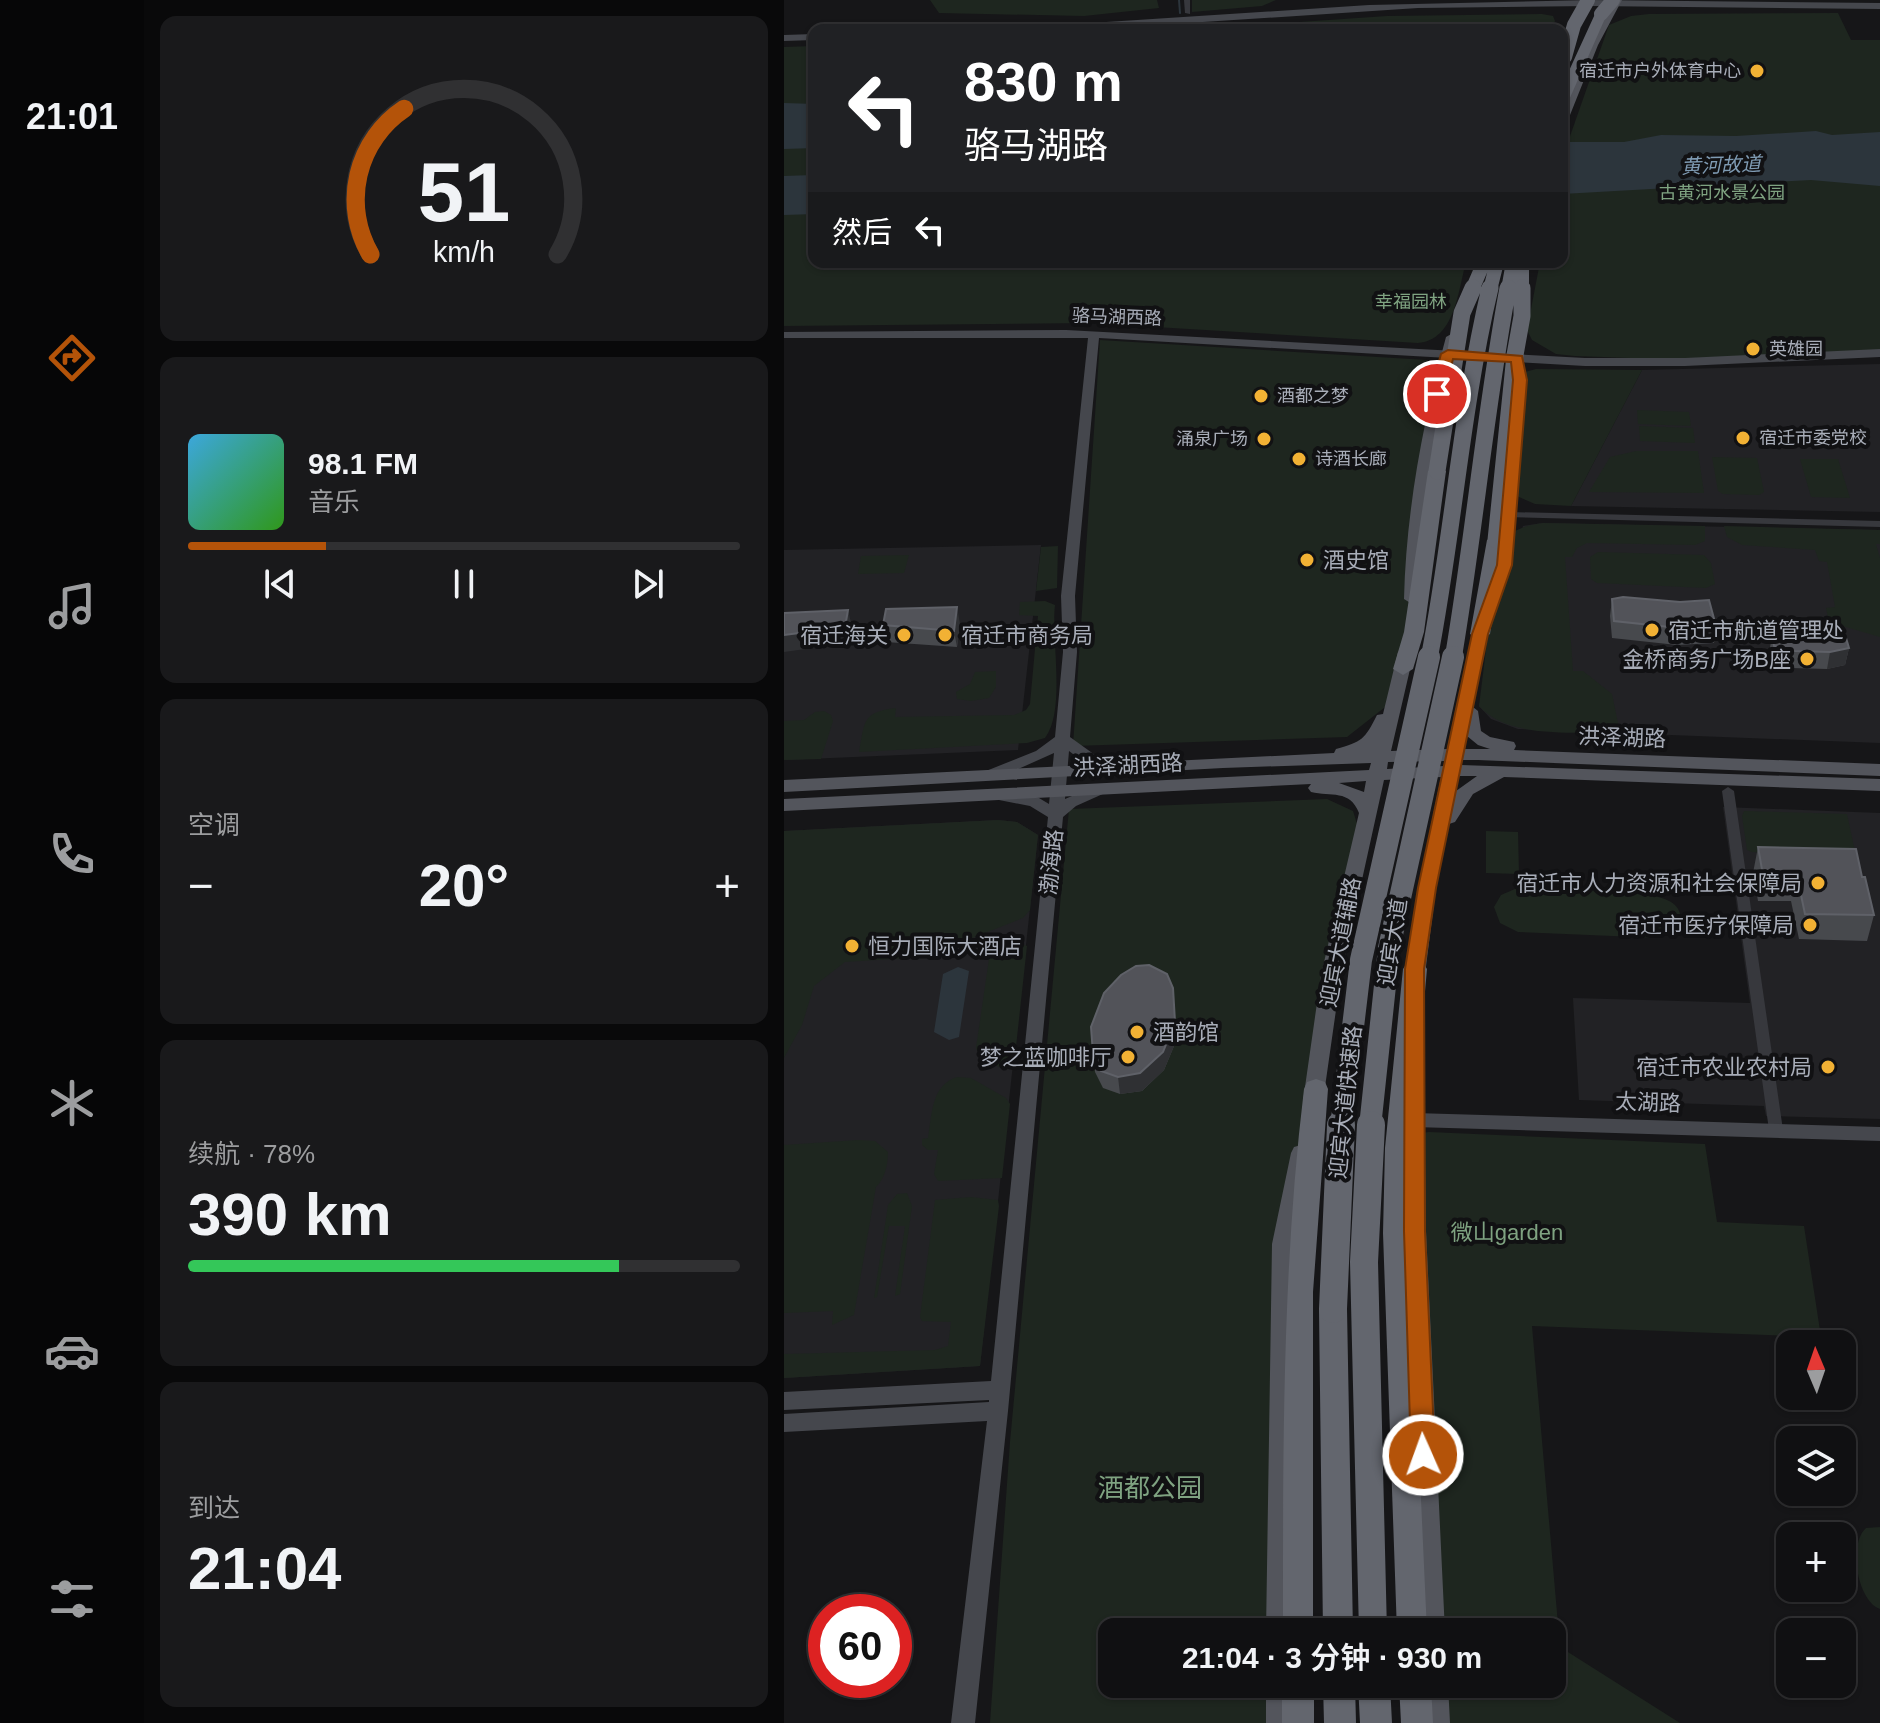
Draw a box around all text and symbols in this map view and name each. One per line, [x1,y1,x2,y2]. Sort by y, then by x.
text: 830 m [964,50,1123,113]
icon: left [832,56,936,160]
place label: 宿迁市户外体育中心 [1579,61,1741,81]
marker: 宿迁市户外体育中心 [1748,62,1766,80]
text: 21:01 [26,96,118,137]
text: 骆马湖路 [964,125,1108,166]
text: 51 [418,145,510,238]
water label: 黄河故道 [1681,153,1764,177]
park label: 古黄河水景公园 [1659,183,1785,203]
icon: left [908,208,952,252]
text: 然后 [832,216,892,249]
text: km/h [433,236,495,268]
park label: 幸福园林 [1375,292,1447,312]
street label: 骆马湖西路 [1072,305,1162,329]
icon: directions [44,330,100,386]
place label: 英雄园 [1769,339,1823,359]
marker: 英雄园 [1744,340,1762,358]
pin [1403,360,1471,428]
icon: arrive [1415,372,1459,416]
place label: 酒都之梦 [1277,386,1349,406]
marker: 酒都之梦 [1252,387,1270,405]
place label: 宿迁市委党校 [1759,428,1867,448]
place label: 涌泉广场 [1176,429,1248,449]
marker: 宿迁市委党校 [1734,429,1752,447]
marker: 涌泉广场 [1255,430,1273,448]
text: 98.1 FM [308,447,418,480]
place label: 诗酒长廊 [1315,449,1387,469]
marker: 诗酒长廊 [1290,450,1308,468]
text: 音乐 [308,487,360,517]
place label: 酒史馆 [1323,548,1389,573]
marker: 酒史馆 [1298,551,1316,569]
icon: previous [258,562,302,606]
icon: pause [442,562,486,606]
icon: next [626,562,670,606]
icon: music [44,578,100,634]
place label: 宿迁市航道管理处 [1668,618,1844,643]
marker: 宿迁市航道管理处 [1643,621,1661,639]
place label: 宿迁海关 [800,623,888,648]
place label: 宿迁市商务局 [961,623,1093,648]
marker: 宿迁海关 [895,626,913,644]
marker: 宿迁市商务局 [936,626,954,644]
place label: 金桥商务广场B座 [1622,647,1791,672]
marker: 金桥商务广场B座 [1798,650,1816,668]
street label: 洪泽湖路 [1578,723,1666,752]
street label: 洪泽湖西路 [1072,750,1184,781]
text: 空调 [188,810,240,840]
icon: phone [44,826,100,882]
street label: 渤海路 [1036,828,1067,896]
text: 20° [419,852,509,919]
text: − [188,861,214,910]
text: + [714,861,740,910]
place label: 宿迁市人力资源和社会保障局 [1516,871,1802,896]
marker: 宿迁市人力资源和社会保障局 [1809,874,1827,892]
street label: 迎宾大道辅路 [1316,875,1365,1009]
street label: 迎宾大道 [1373,897,1412,987]
place label: 宿迁市医疗保障局 [1618,913,1794,938]
marker: 宿迁市医疗保障局 [1801,916,1819,934]
place label: 恒力国际大酒店 [868,934,1022,959]
marker: 恒力国际大酒店 [843,937,861,955]
place label: 酒韵馆 [1153,1020,1219,1045]
marker: 酒韵馆 [1128,1023,1146,1041]
street label: 迎宾大道快速路 [1325,1024,1366,1180]
place label: 梦之蓝咖啡厅 [980,1045,1112,1070]
marker: 梦之蓝咖啡厅 [1119,1048,1137,1066]
place label: 宿迁市农业农村局 [1636,1055,1812,1080]
marker: 宿迁市农业农村局 [1819,1058,1837,1076]
icon: climate [44,1075,100,1131]
street label: 太湖路 [1615,1089,1681,1116]
text: 续航 · 78% [188,1139,315,1169]
text: 390 km [188,1181,392,1248]
park label: 微山garden [1451,1220,1563,1245]
icon: car [44,1323,100,1379]
north arrow [1776,1330,1856,1410]
map controls [1776,1330,1856,1698]
position arrow [1381,1413,1465,1497]
button: layers [1776,1426,1856,1506]
park label: 酒都公园 [1098,1473,1202,1503]
text: 到达 [188,1493,240,1523]
button: + [1776,1522,1856,1602]
text: 21:04 [188,1535,341,1602]
icon: filters [44,1571,100,1627]
speed limit sign: 60 [808,1594,912,1698]
button: − [1776,1618,1856,1698]
text: 21:04 · 3 分钟 · 930 m [1182,1641,1482,1674]

